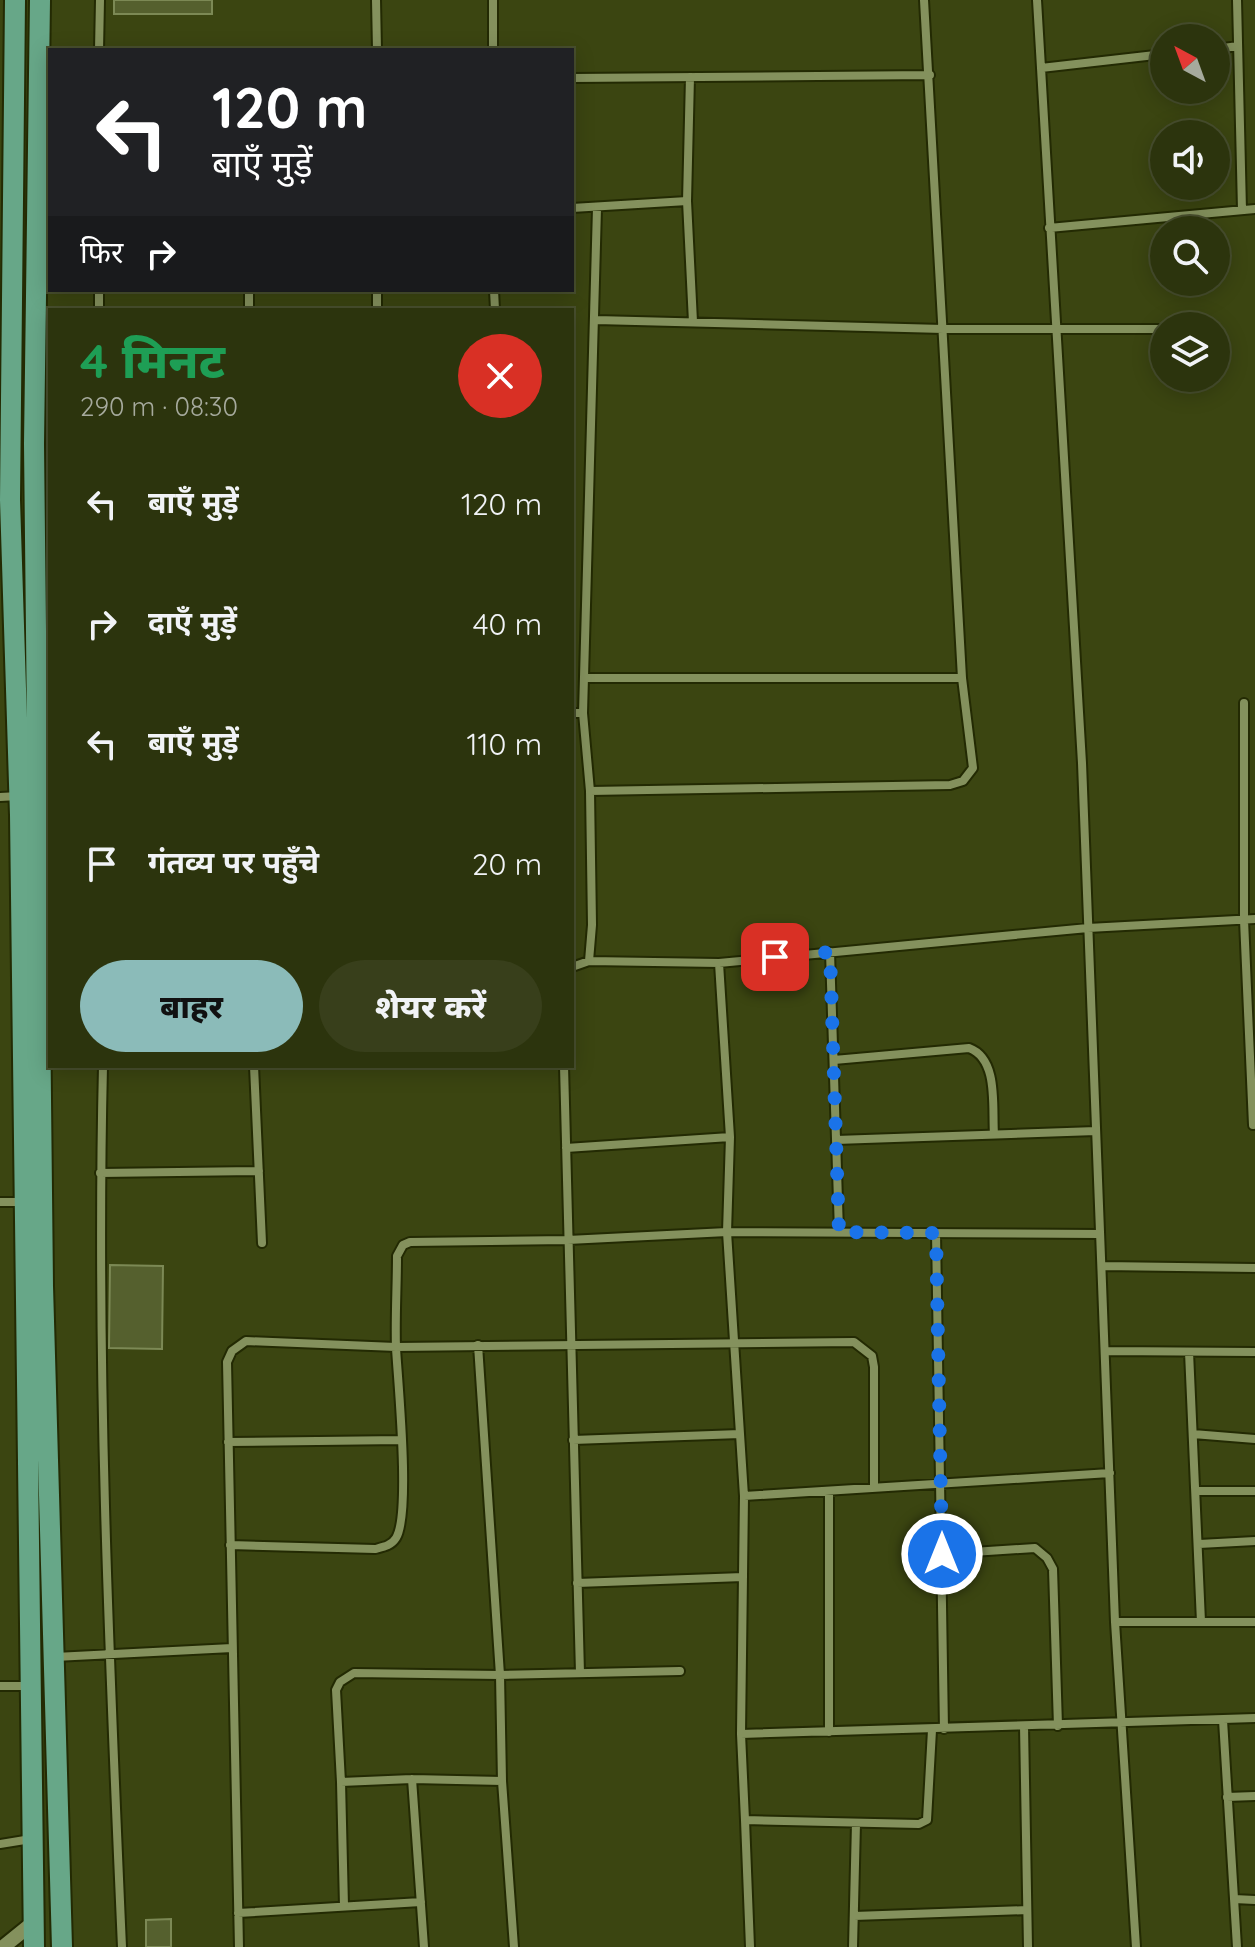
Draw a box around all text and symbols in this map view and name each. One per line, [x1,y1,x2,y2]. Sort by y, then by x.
north arrow [1150,24,1230,104]
map controls [1150,24,1230,392]
text: 120 m [212,72,367,142]
icon: left [80,80,184,184]
button: sound [1150,120,1230,200]
text: बाएँ मुड़ें [212,141,312,186]
button: search [1150,216,1230,296]
icon: right [139,232,183,276]
text: फिर [80,233,123,271]
button: layers [1150,312,1230,392]
text: 4 मिनट [80,330,225,390]
button: close [458,334,542,418]
text: 290 m · 08:30 [80,390,238,423]
icon: left [80,482,124,526]
text: बाएँ मुड़ें [148,483,239,521]
text: 120 m [461,485,542,523]
icon: right [80,602,124,646]
text: दाएँ मुड़ें [148,603,237,641]
text: 40 m [473,605,542,643]
icon: left [80,722,124,766]
text: बाएँ मुड़ें [148,723,239,761]
text: 110 m [466,725,542,763]
icon: arrive [80,842,124,886]
text: गंतव्य पर पहुँचे [148,843,319,881]
text: 20 m [472,845,542,883]
pin [741,923,809,991]
icon: arrive [753,935,797,979]
button: बाहर [80,960,303,1052]
button: शेयर करें [319,960,542,1052]
position arrow [900,1512,984,1596]

